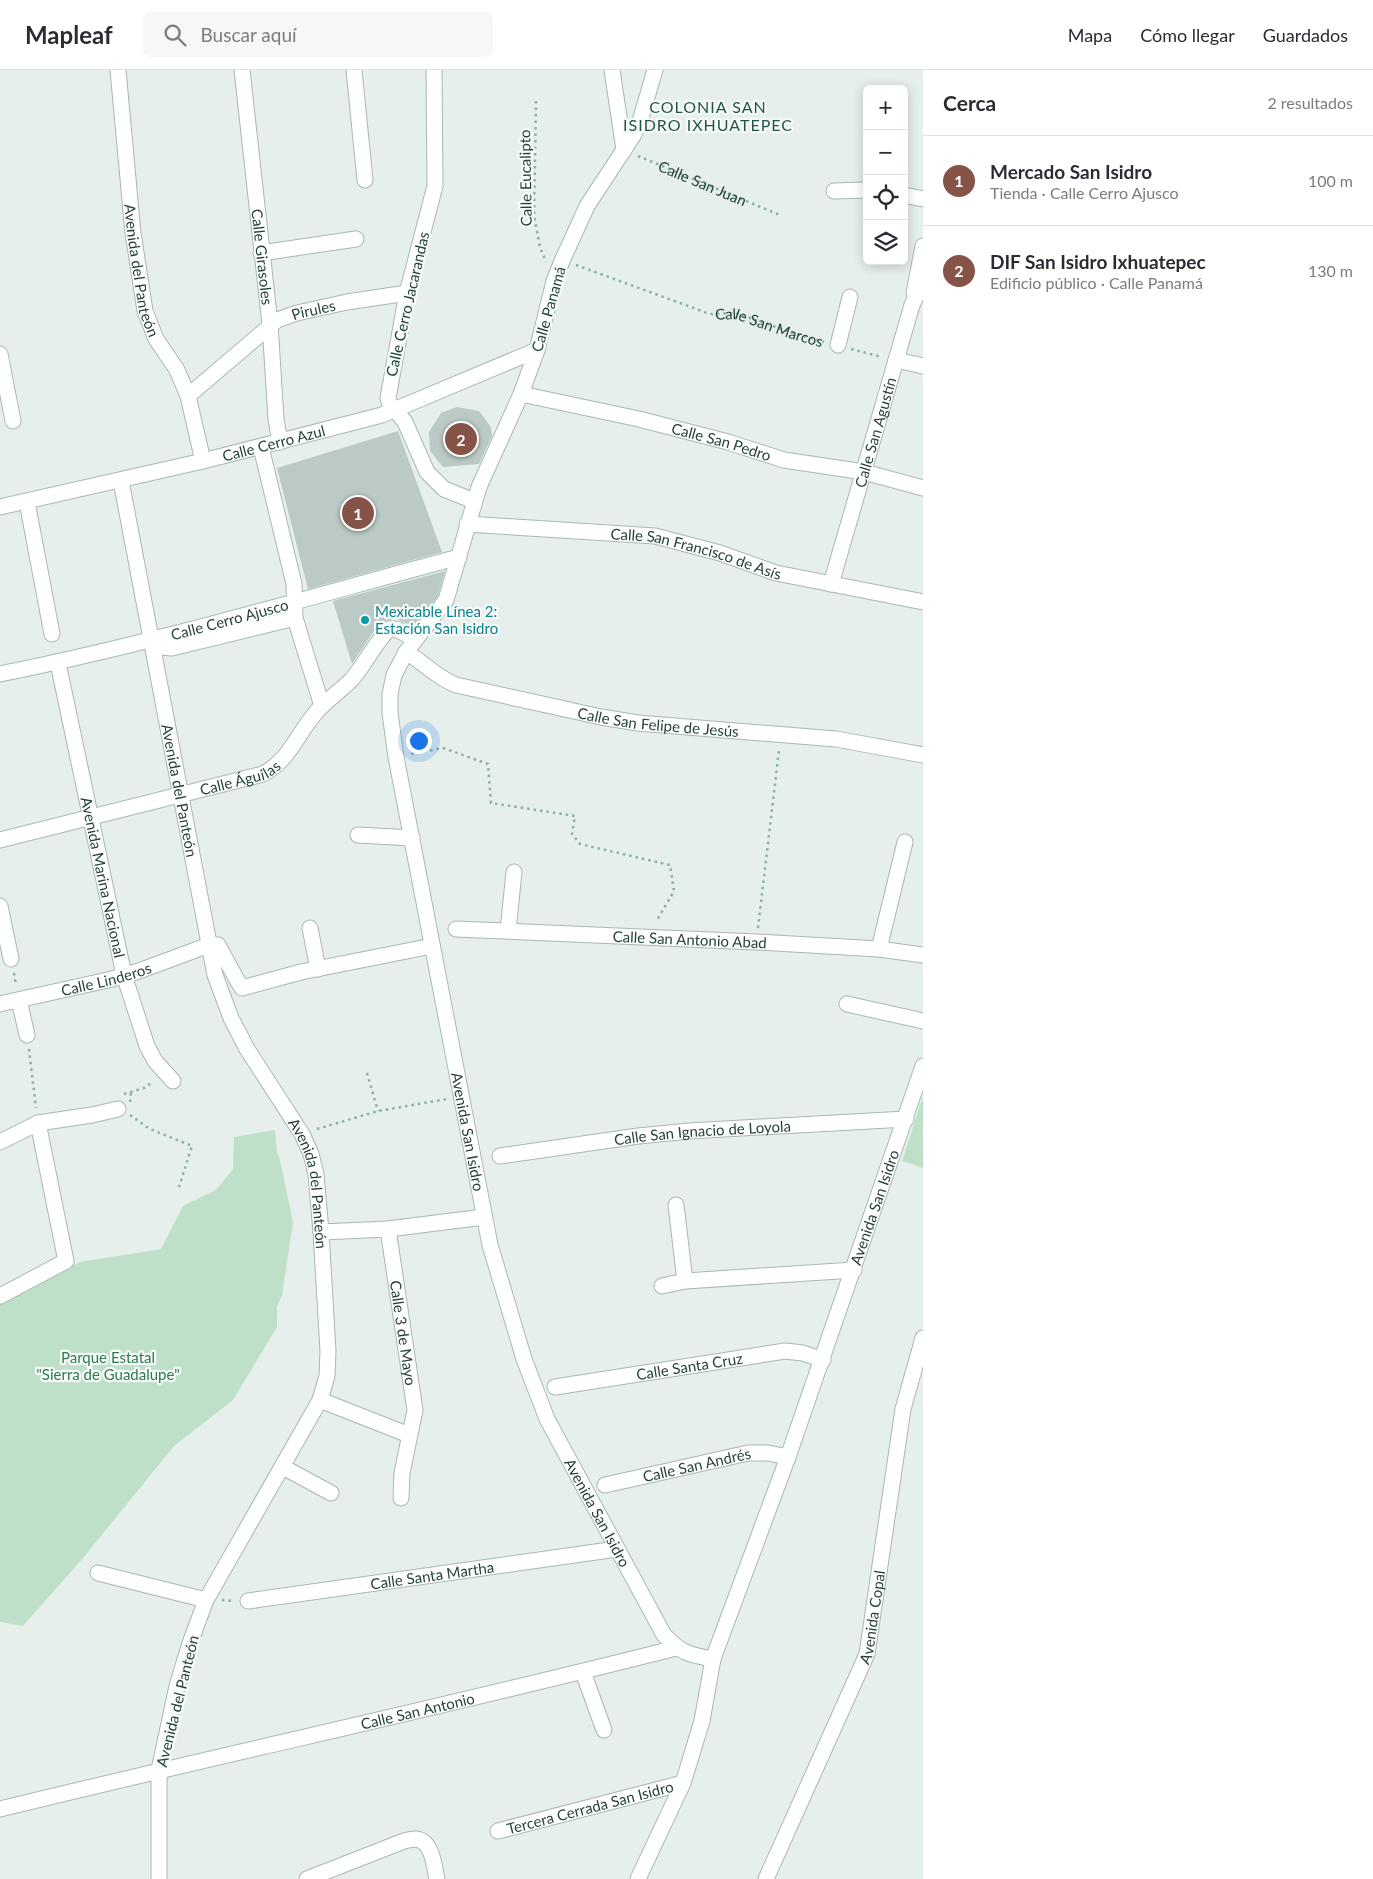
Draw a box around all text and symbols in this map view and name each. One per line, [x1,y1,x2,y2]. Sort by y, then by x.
search box [143,12,493,57]
text: Mapleaf [25,20,113,49]
icon: search [161,21,189,49]
text: Buscar aquí [201,23,297,46]
text: Mapa [1068,24,1112,46]
text: Cómo llegar [1140,24,1235,46]
text: Guardados [1263,24,1348,46]
map controls [863,85,908,265]
button: + [863,85,908,130]
text: Cerca [943,90,996,115]
text: 2 resultados [1267,93,1353,112]
district label: COLONIA SAN ISIDRO IXHUATEPEC [623,97,793,134]
street label: Calle Eucalipto [515,129,535,227]
button: − [863,130,908,175]
street label: Calle San Juan [656,157,749,209]
text: Mercado San Isidro [990,160,1152,183]
text: 1 [954,171,964,190]
text: 100 m [1308,171,1353,190]
button: locate [863,175,908,220]
text: Tienda · Calle Cerro Ajusco [990,183,1179,202]
street label: Avenida del Panteón [121,203,163,339]
street label: Calle Girasoles [248,208,277,306]
button: layers [863,220,908,265]
street label: Calle Cerro Jacarandas [382,230,432,378]
text: DIF San Isidro Ixhuatepec [990,250,1206,273]
text: 2 [954,261,964,280]
text: 130 m [1308,261,1353,280]
street label: Calle Panamá [527,264,569,354]
text: Edificio público · Calle Panamá [990,273,1203,292]
street label: Pirules [289,296,337,323]
street label: Calle San Marcos [715,304,825,350]
street label: Calle San Agustín [851,375,900,490]
street label: Calle San Pedro [670,419,773,464]
pin: 2 [445,420,477,458]
street label: Calle Cerro Azul [220,421,327,465]
pin: 1 [342,494,374,532]
street label: Calle San Francisco de Asís [610,524,783,583]
street label: Calle Cerro Ajusco [169,595,290,643]
place label: Mexicable Línea 2: Estación San Isidro [375,602,498,637]
marker: Mexicable Línea 2: Estación San Isidro [359,614,371,626]
street label: Calle San Felipe de Jesús [576,703,740,740]
street label: Avenida del Panteón [158,722,201,858]
your location [406,728,432,754]
street label: Calle Águilas [198,756,284,799]
street label: Avenida Marina Nacional [78,795,129,959]
street label: Calle San Antonio Abad [612,927,767,952]
street label: Calle Linderos [59,958,154,999]
street label: Avenida San Isidro [448,1071,488,1193]
street label: Avenida del Panteón [285,1114,331,1249]
street label: Calle San Ignacio de Loyola [613,1116,791,1148]
street label: Avenida San Isidro [846,1147,902,1267]
street label: Calle 3 de Mayo [387,1279,420,1387]
park label: Parque Estatal "Sierra de Guadalupe" [36,1348,180,1383]
street label: Calle Santa Cruz [635,1349,744,1383]
street label: Calle San Andrés [641,1444,752,1485]
street label: Avenida San Isidro [561,1455,634,1570]
street label: Calle Santa Martha [369,1557,495,1593]
street label: Avenida Copal [855,1569,888,1667]
street label: Avenida del Panteón [152,1633,202,1769]
street label: Calle San Antonio [359,1689,476,1733]
street label: Tercera Cerrada San Isidro [505,1777,675,1837]

